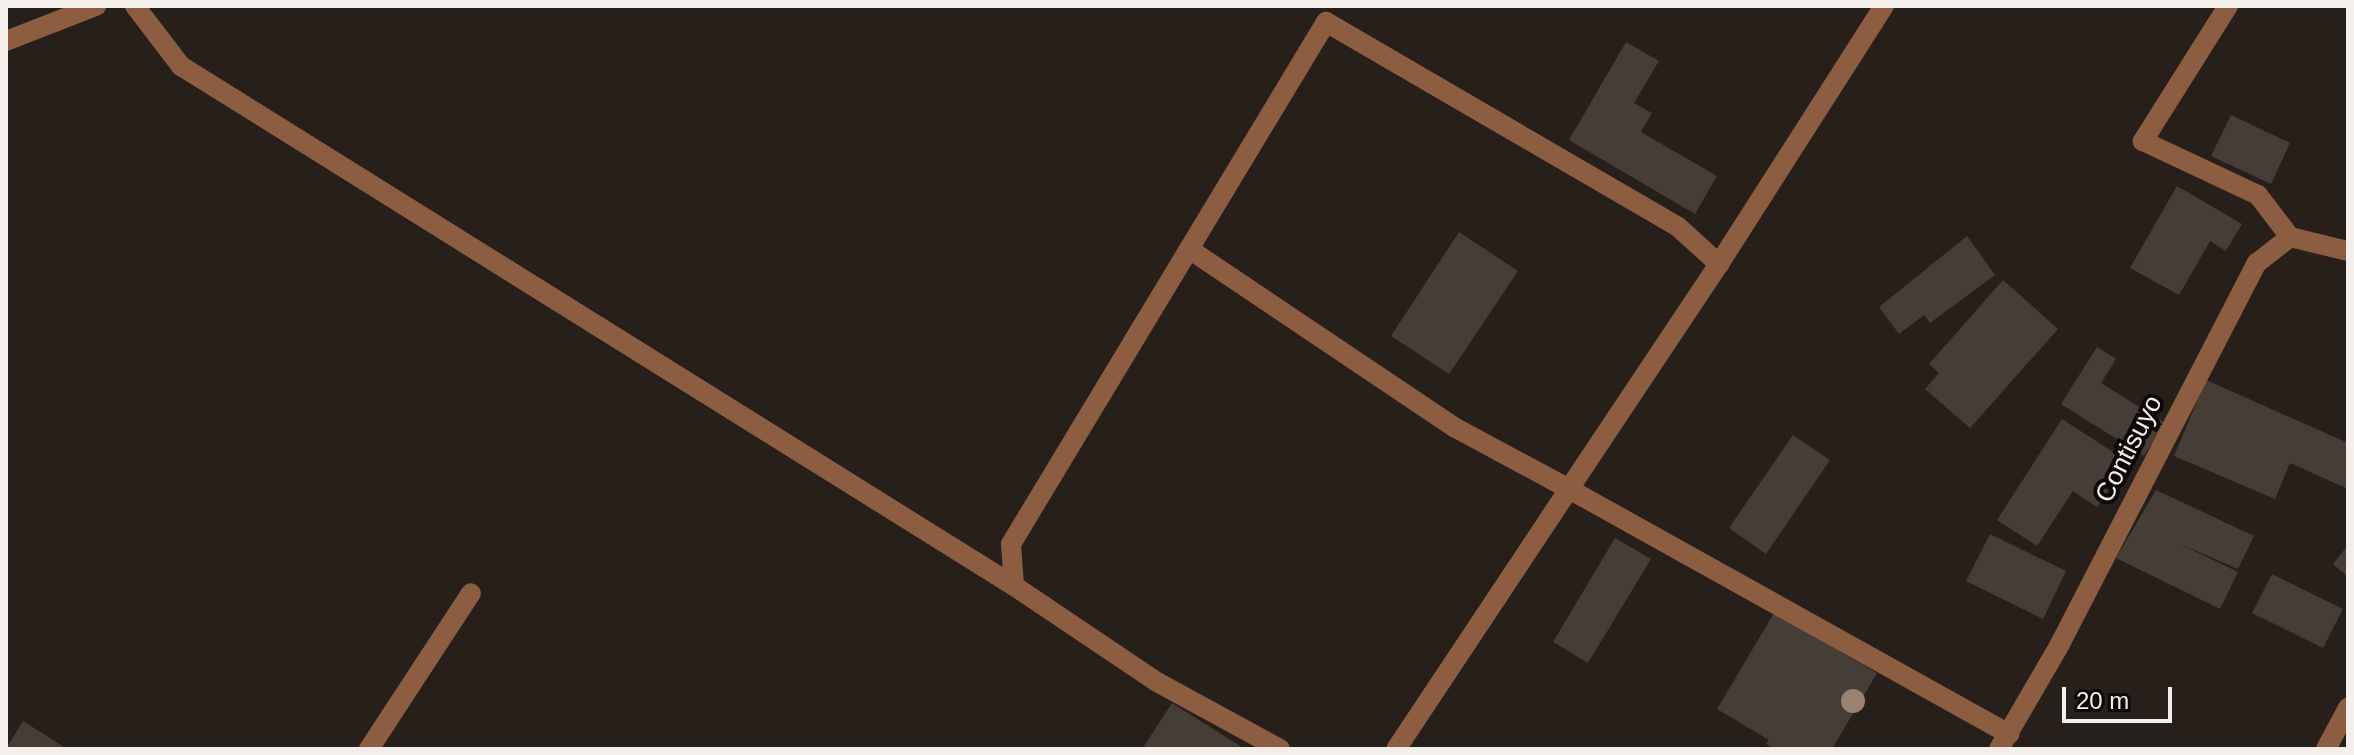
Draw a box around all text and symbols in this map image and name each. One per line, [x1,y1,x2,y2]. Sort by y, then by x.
street label: Contisuyo [2089,390,2169,508]
scale bar [2066,671,2176,721]
text: 20 m [2076,687,2129,714]

